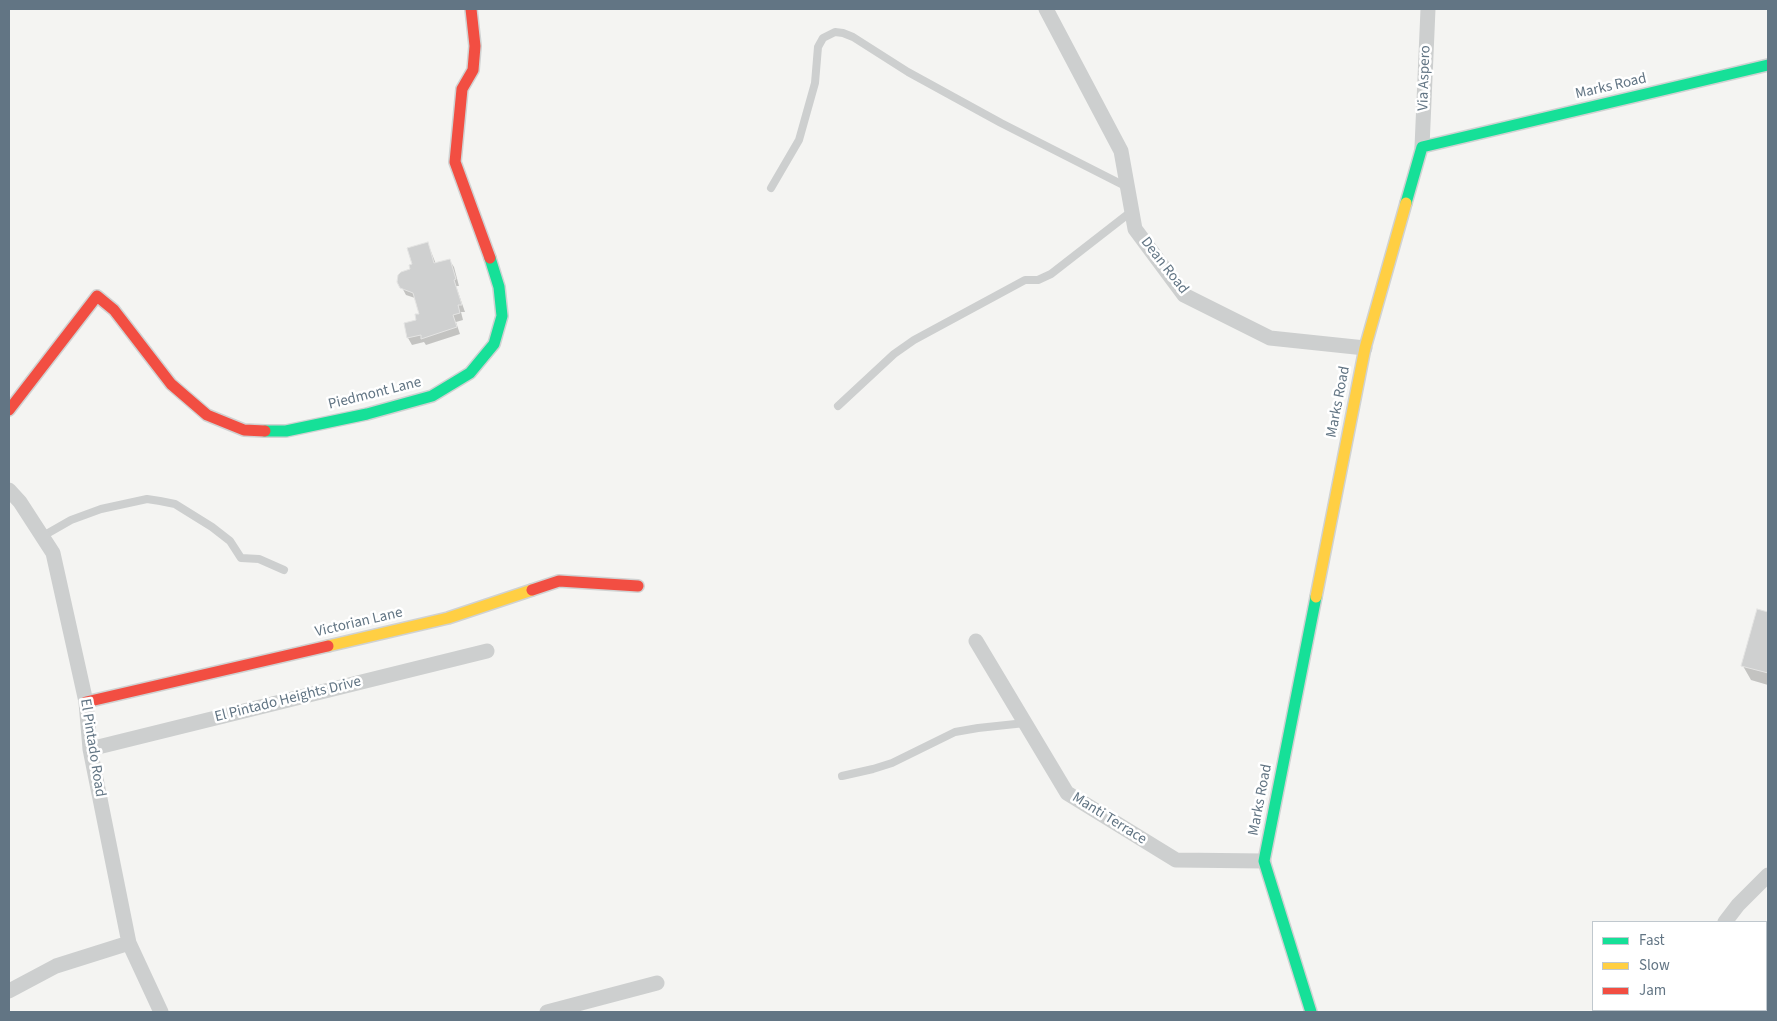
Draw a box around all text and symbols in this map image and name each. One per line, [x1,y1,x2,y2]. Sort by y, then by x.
street label: Via Aspero [1415,45,1435,111]
street label: Marks Road [1574,70,1648,104]
street label: Dean Road [1136,234,1192,298]
street label: Marks Road [1323,365,1355,439]
street label: Piedmont Lane [327,374,423,414]
street label: Victorian Lane [313,604,405,642]
street label: El Pintado Heights Drive [213,673,363,727]
street label: El Pintado Road [75,698,109,798]
street label: Marks Road [1245,763,1277,837]
street label: Manti Terrace [1068,789,1150,849]
legend [1592,921,1767,1011]
text: Fast [1639,930,1665,951]
text: Slow [1639,955,1670,976]
text: Jam [1639,980,1666,1001]

